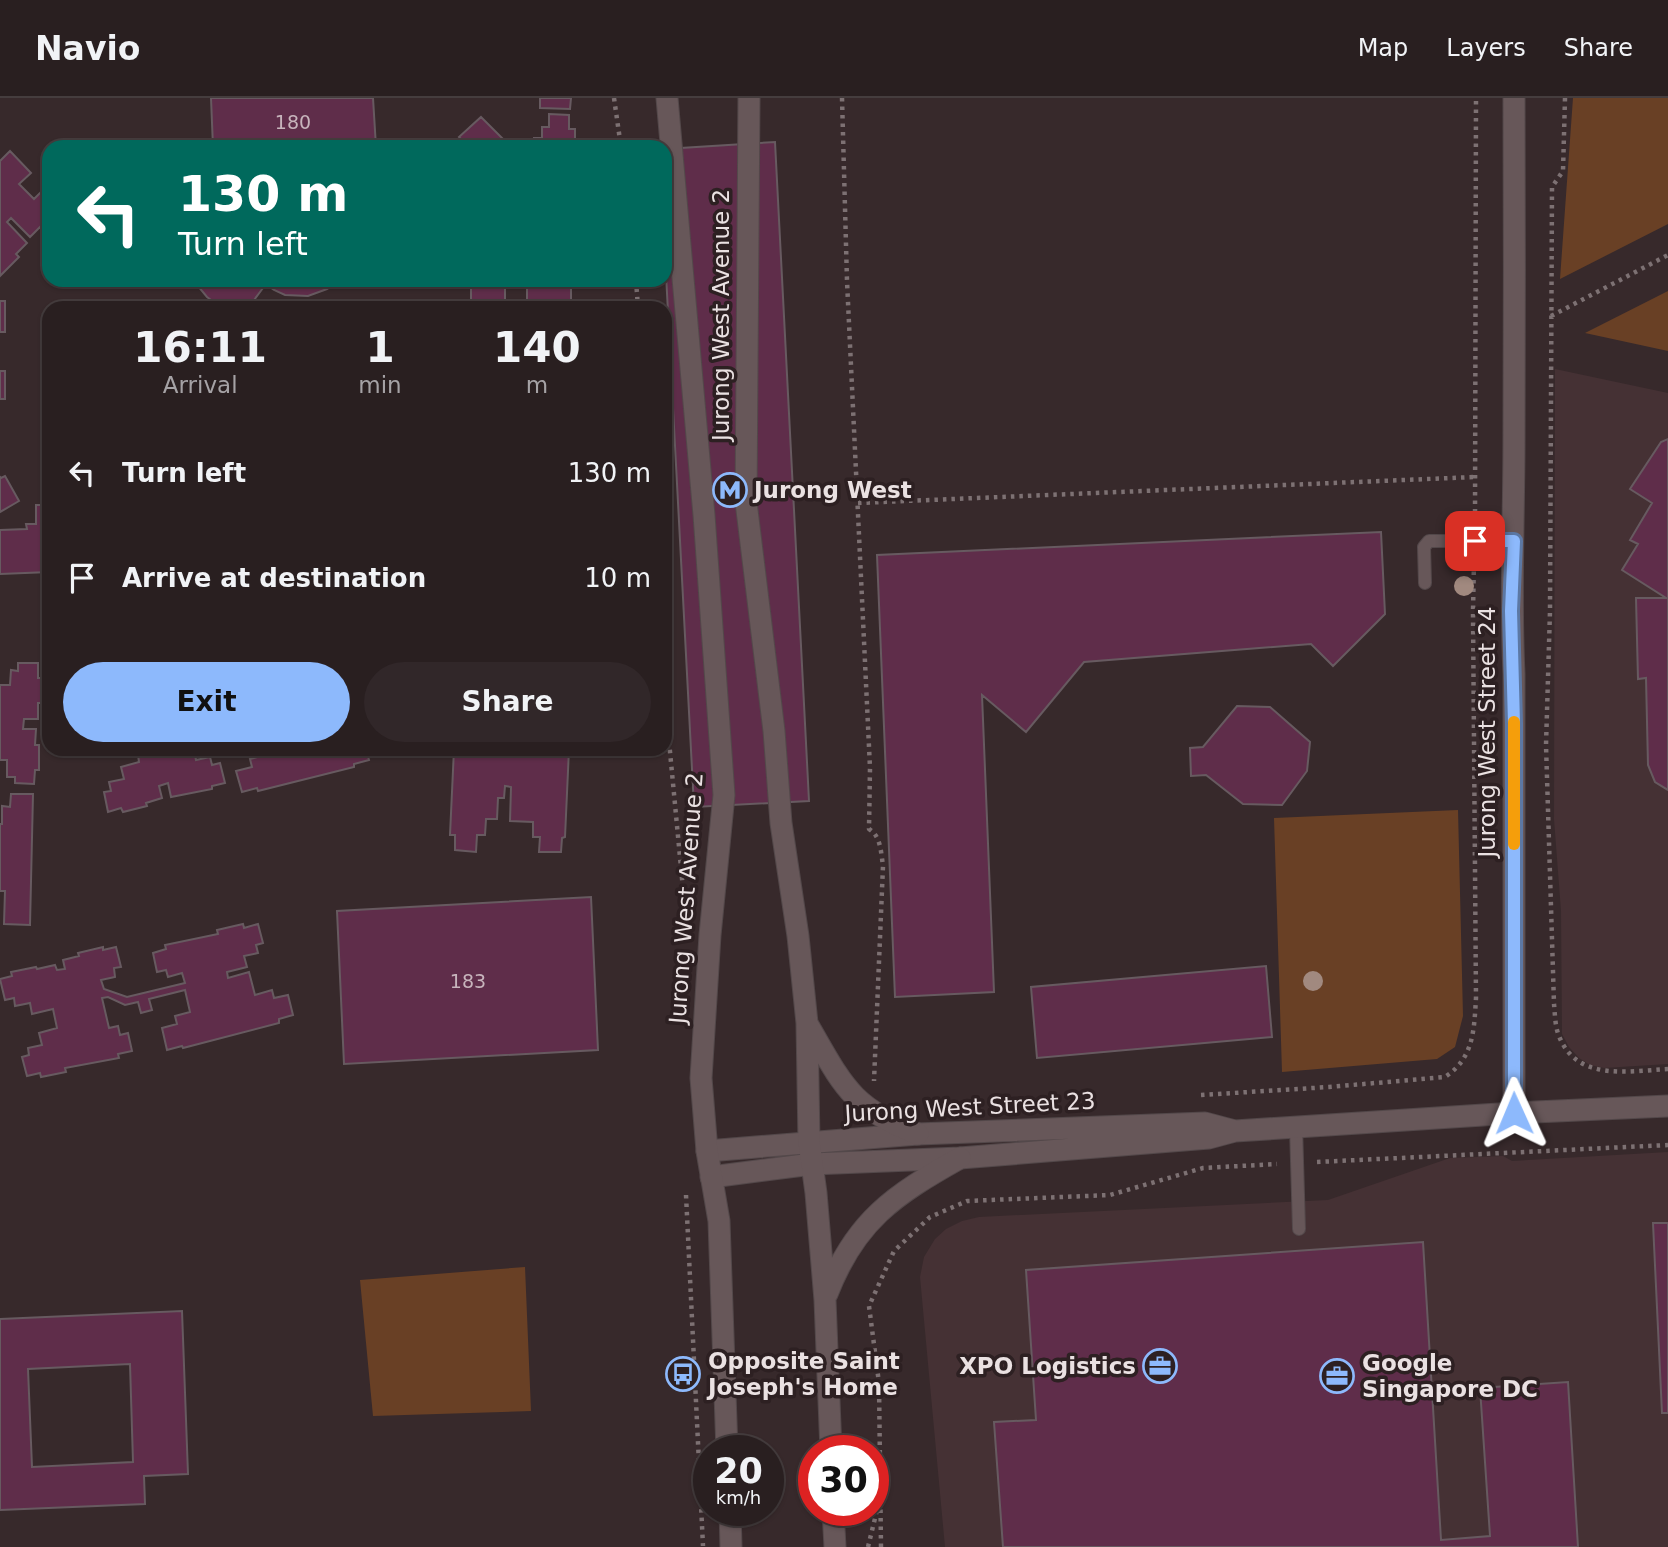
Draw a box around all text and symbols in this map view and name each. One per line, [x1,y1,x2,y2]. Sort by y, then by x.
text: Navio [35,29,140,68]
text: Map [1358,34,1408,62]
text: Layers [1446,34,1526,62]
text: Share [1564,34,1633,62]
house number: 180 [275,111,311,133]
text: 130 m [178,166,348,223]
icon: left [63,168,154,259]
street label: Jurong West Avenue 2 [708,189,734,443]
text: Turn left [178,225,308,263]
text: 16:11 [133,323,267,372]
text: 1 [365,323,395,372]
text: 140 [493,323,581,372]
text: Arrival [163,372,238,398]
text: min [358,372,402,398]
text: m [526,372,548,398]
icon: left [63,454,101,492]
text: Turn left [122,458,246,488]
text: 130 m [568,458,651,488]
metro station icon: Jurong West [711,471,749,509]
place label: Jurong West [752,477,912,503]
pin [1445,511,1505,571]
icon: arrive [1456,522,1494,560]
icon: arrive [63,559,101,597]
text: Arrive at destination [122,563,426,593]
text: 10 m [584,563,651,593]
street label: Jurong West Street 24 [1474,606,1500,860]
button: Exit [63,662,350,742]
button: Share [364,662,651,742]
street label: Jurong West Avenue 2 [664,771,708,1027]
house number: 183 [450,970,486,992]
position arrow [1477,1076,1551,1150]
street label: Jurong West Street 23 [842,1087,1096,1127]
office icon: XPO Logistics [1141,1347,1179,1385]
place label: Opposite Saint Joseph's Home [706,1348,900,1400]
place label: Google Singapore DC [1362,1350,1538,1402]
place label: XPO Logistics [959,1353,1136,1379]
bus stop icon: Opposite Saint Joseph's Home [664,1355,702,1393]
office icon: Google Singapore DC [1318,1357,1356,1395]
speed limit sign: 30 [798,1435,889,1526]
text: 20 [714,1451,763,1491]
text: km/h [716,1487,761,1508]

